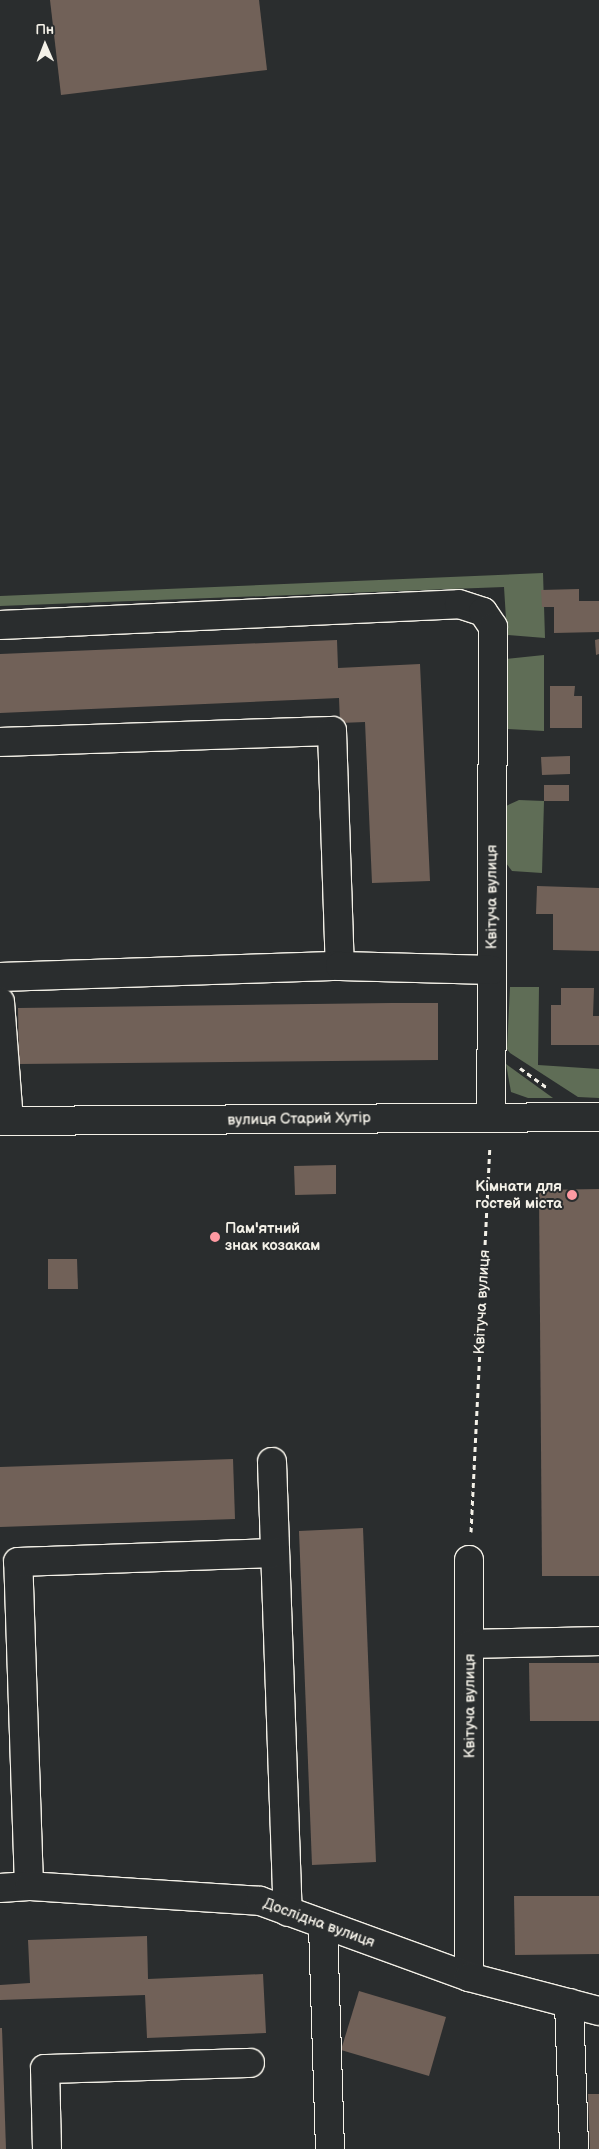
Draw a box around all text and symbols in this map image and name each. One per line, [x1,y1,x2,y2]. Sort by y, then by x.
north arrow [20,20,70,70]
text: Пн [35,21,54,38]
street label: Квітуча вулиця [483,845,501,949]
street label: вулиця Старий Хутір [227,1109,371,1129]
place label: Кімнати для гостей міста [475,1177,562,1212]
marker: Кімнати для гостей міста [566,1189,578,1201]
place label: Пам'ятний знак козакам [225,1219,320,1254]
marker: Пам'ятний знак козакам [209,1231,221,1243]
street label: Квітуча вулиця [470,1249,494,1355]
street label: Квітуча вулиця [461,1654,479,1758]
street label: Дослідна вулиця [261,1894,377,1952]

